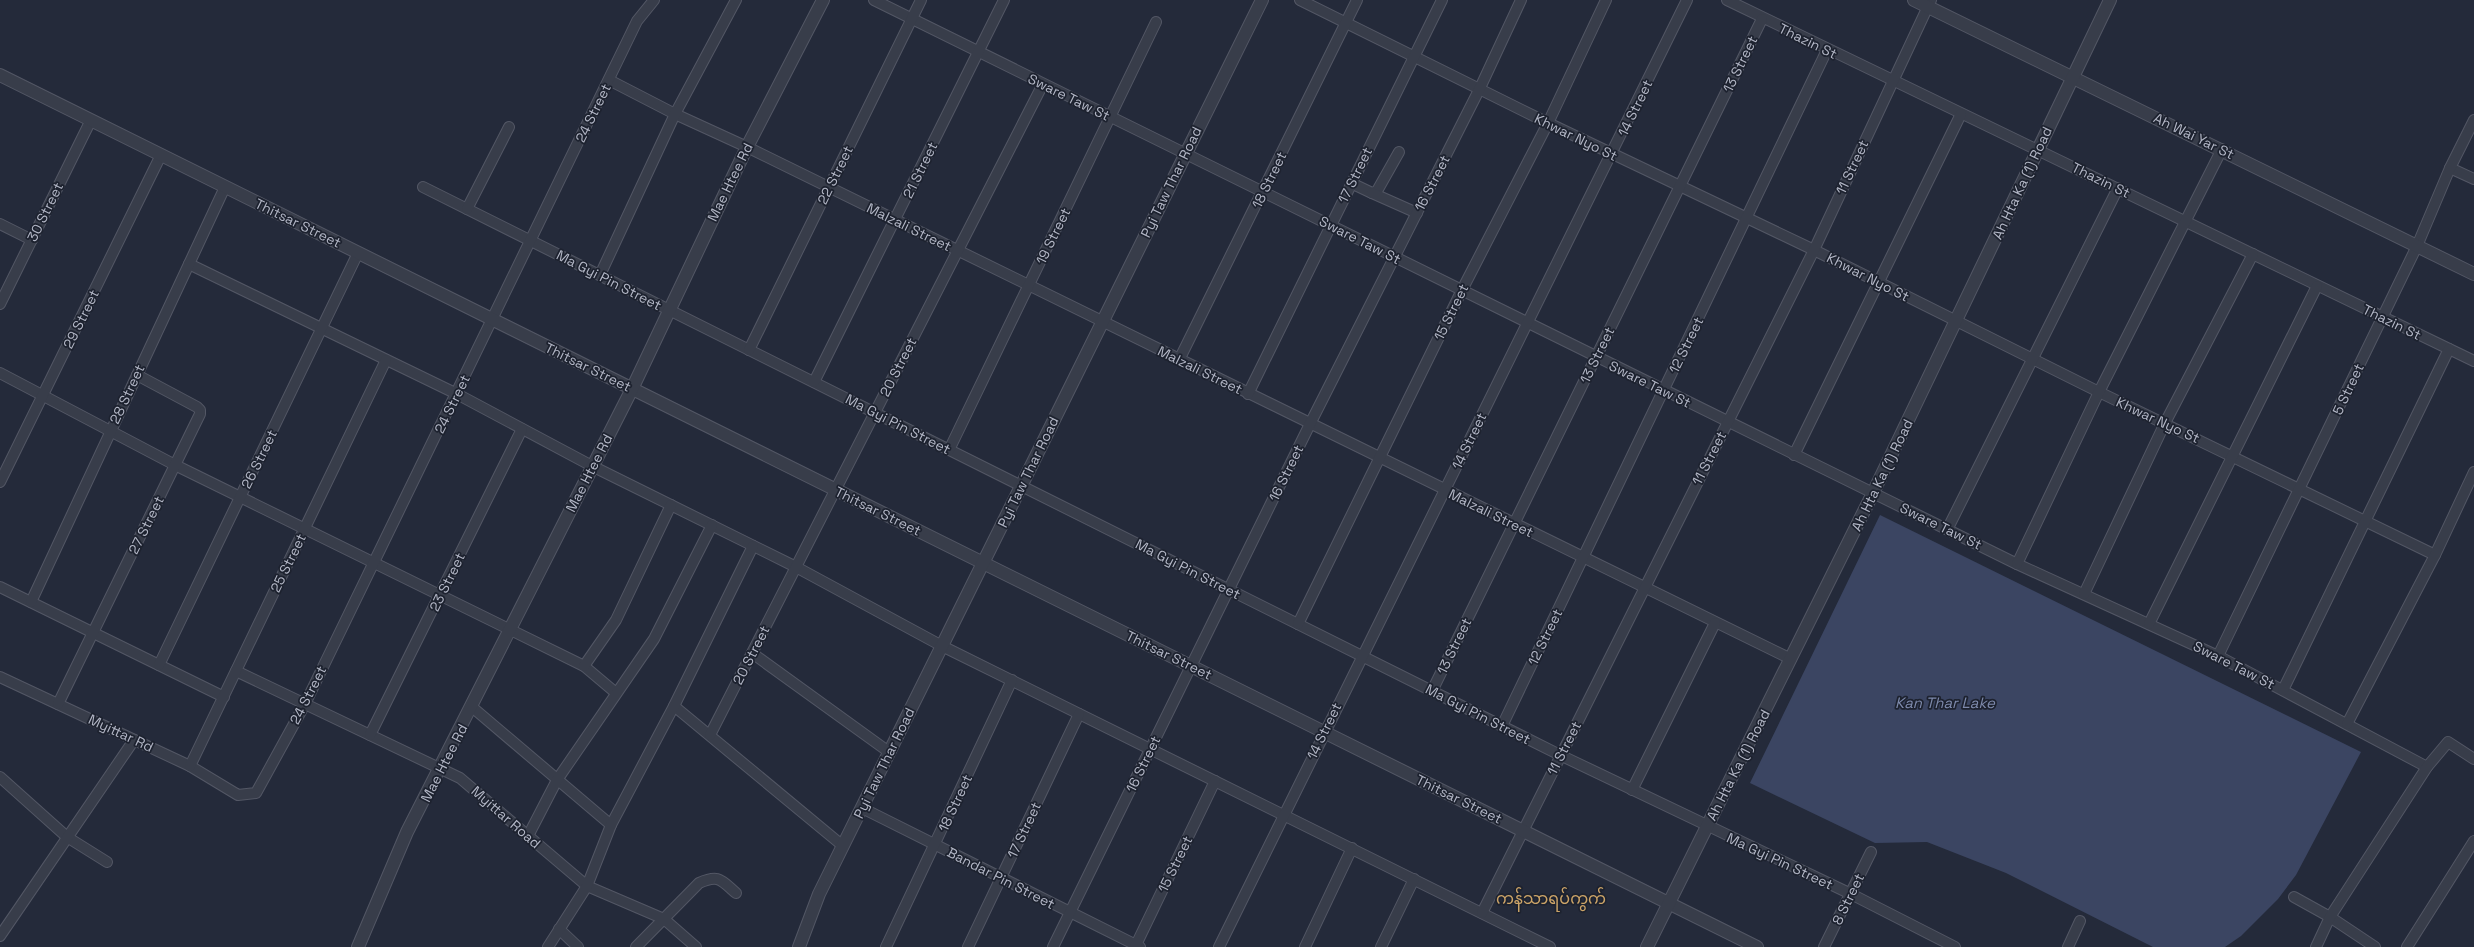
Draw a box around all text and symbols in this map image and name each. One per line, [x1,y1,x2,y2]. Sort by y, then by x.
street label: Thazin St [1776,19,1840,63]
street label: 13 Street [1719,33,1761,95]
street label: Sware Taw St [1025,69,1113,125]
street label: 14 Street [1614,77,1656,139]
street label: 24 Street [571,81,615,145]
street label: Khwar Nyo St [1532,109,1620,165]
street label: Ah Wai Yar St [2151,109,2237,163]
street label: Pyi Taw Thar Road [1136,124,1206,240]
street label: Ah Hta Ka (1) Road [1988,124,2056,242]
street label: 11 Street [1832,137,1872,197]
street label: 21 Street [899,139,941,201]
street label: Mae Htee Rd [703,140,757,224]
street label: 22 Street [813,143,857,207]
street label: 17 Street [1334,144,1376,206]
street label: 18 Street [1248,149,1290,211]
street label: 16 Street [1410,152,1454,214]
street label: Thazin St [2069,158,2133,202]
street label: 30 Street [23,179,67,245]
street label: Thitsar Street [252,194,344,252]
street label: Malzali Street [864,199,954,255]
street label: 19 Street [1032,205,1074,267]
street label: Sware Taw St [1316,212,1404,268]
street label: Ma Gyi Pin Street [554,246,664,314]
street label: Khwar Nyo St [1824,249,1912,305]
street label: 15 Street [1430,281,1472,343]
street label: 29 Street [59,287,103,351]
street label: Thazin St [2360,300,2424,344]
street label: 12 Street [1665,314,1707,376]
street label: 13 Street [1576,324,1618,386]
street label: 20 Street [875,334,921,400]
street label: Thitsar Street [542,338,634,396]
street label: Malzali Street [1155,342,1245,398]
street label: Sware Taw St [1606,356,1694,412]
street label: 5 Street [2328,360,2368,418]
street label: 28 Street [105,361,149,427]
street label: 24 Street [430,372,474,436]
street label: Ma Gyi Pin Street [843,390,953,458]
street label: Khwar Nyo St [2113,393,2203,447]
street label: 14 Street [1448,410,1490,472]
street label: Pyi Taw Thar Road [993,414,1063,530]
street label: Ah Hta Ka (1) Road [1847,416,1917,534]
street label: 26 Street [237,427,281,491]
street label: 11 Street [1688,428,1730,488]
street label: Mae Htee Rd [562,431,616,515]
street label: 16 Street [1265,442,1307,504]
street label: Thitsar Street [832,482,924,540]
street label: Malzali Street [1446,485,1536,541]
street label: 27 Street [124,493,168,557]
street label: Sware Taw St [1897,498,1985,554]
street label: 25 Street [266,531,310,595]
street label: Ma Gyi Pin Street [1133,535,1243,603]
street label: 23 Street [425,550,469,614]
street label: 12 Street [1524,606,1566,668]
street label: 13 Street [1433,615,1475,677]
street label: 20 Street [728,622,774,688]
street label: Thitsar Street [1123,626,1215,684]
street label: Sware Taw St [2190,637,2278,693]
street label: 24 Street [286,663,330,727]
street label: Ma Gyi Pin Street [1423,680,1533,748]
water label: Kan Thar Lake [1895,693,1996,712]
street label: 14 Street [1303,700,1345,762]
street label: Pyi Taw Thar Road [849,705,919,821]
street label: Ah Hta Ka (1) Road [1702,706,1774,824]
street label: Myittar Rd [86,710,156,756]
street label: 11 Street [1543,718,1585,778]
street label: Mae Htee Rd [417,721,471,805]
street label: 16 Street [1122,733,1164,795]
street label: Thitsar Street [1413,770,1505,828]
street label: 18 Street [934,772,976,834]
street label: Myittar Road [468,782,544,852]
street label: 17 Street [1003,799,1045,861]
street label: Ma Gyi Pin Street [1724,828,1836,894]
street label: 15 Street [1154,833,1196,895]
street label: Bandar Pin Street [944,843,1058,913]
street label: 8 Street [1828,870,1868,928]
district label: ကန်သာရပ်ကွက် [1496,887,1606,912]

